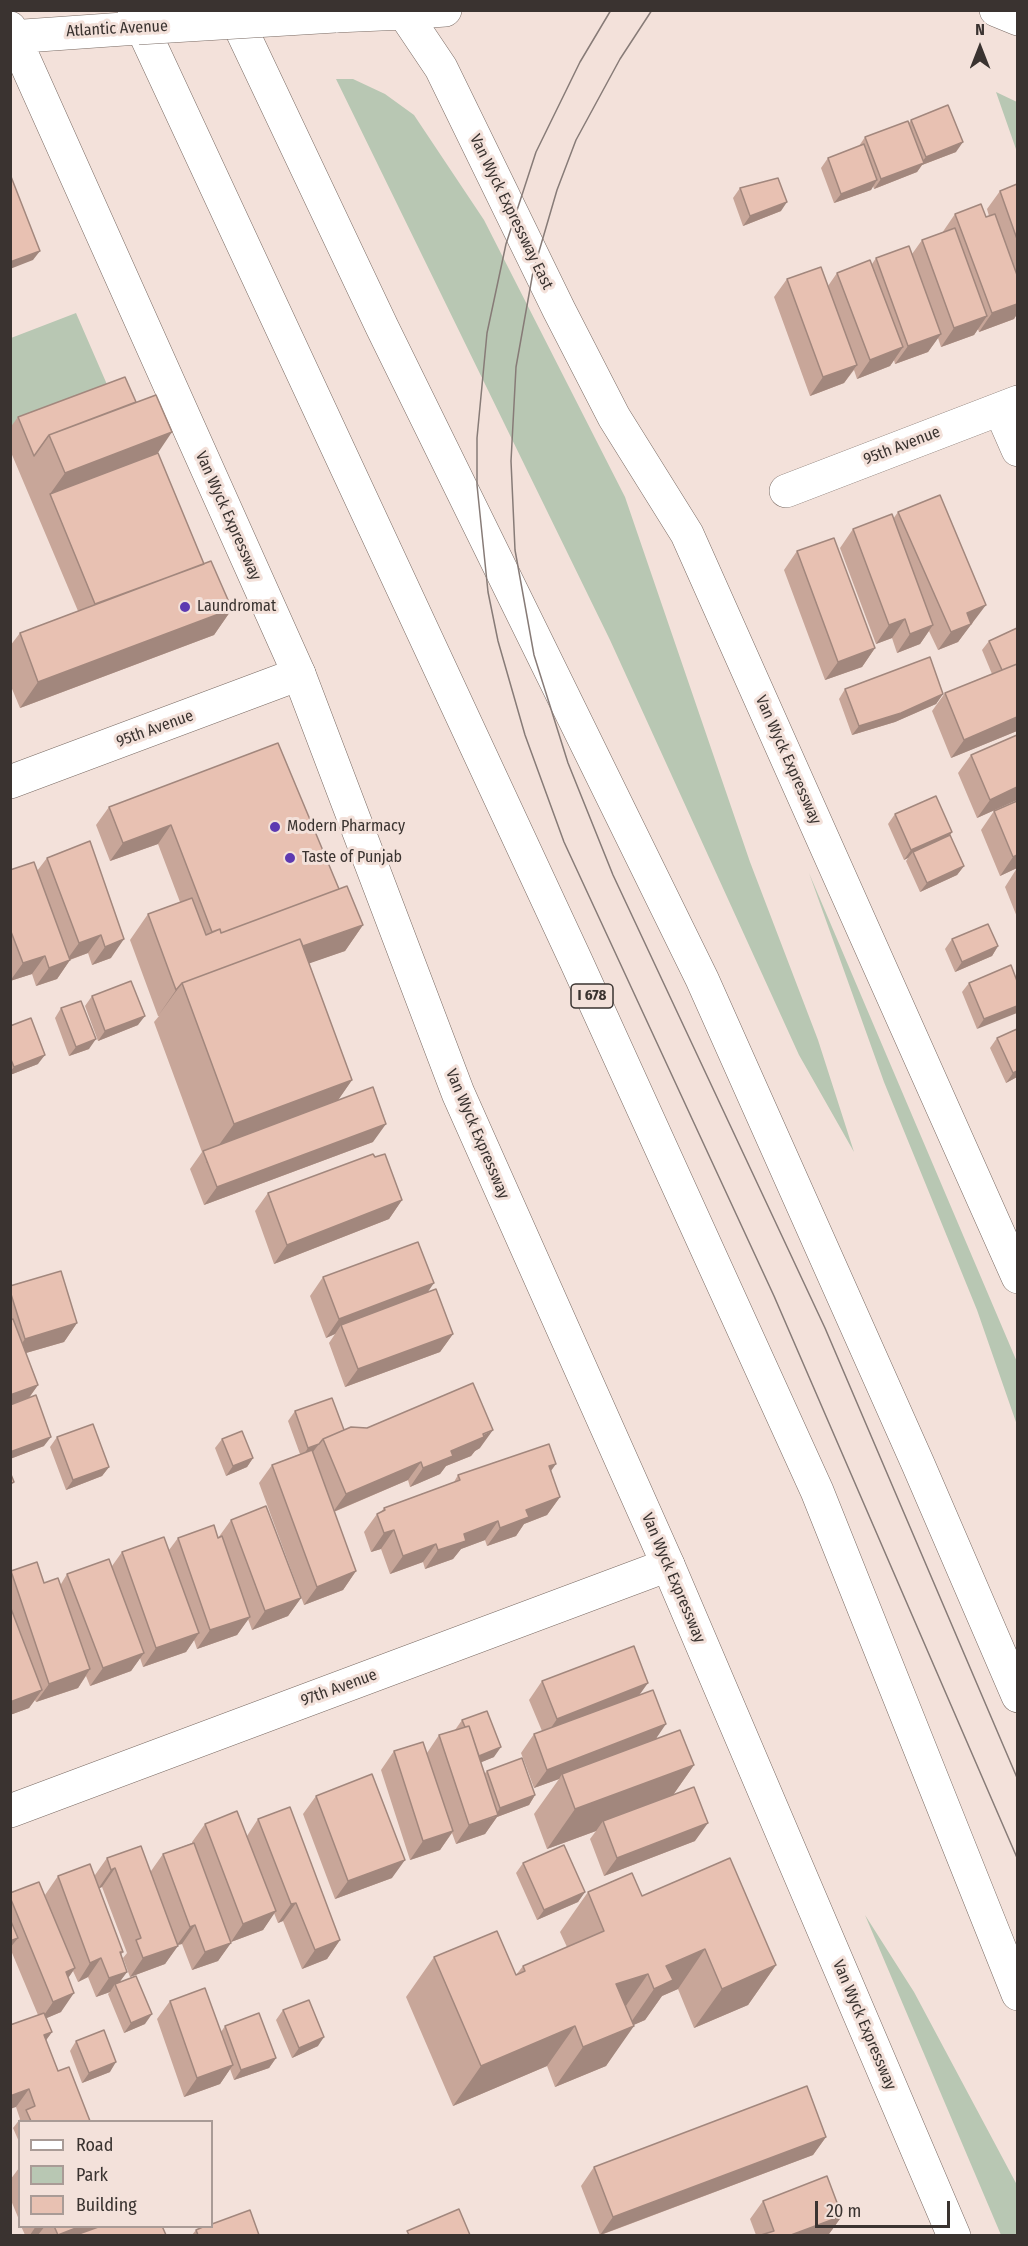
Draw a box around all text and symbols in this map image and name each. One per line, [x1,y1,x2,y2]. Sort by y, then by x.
street label: Atlantic Avenue [66,17,168,41]
north arrow [950,18,1010,78]
text: N [975,20,985,39]
street label: Van Wyck Expressway East [465,131,557,293]
street label: 95th Avenue [861,423,943,469]
street label: Van Wyck Expressway [191,449,265,583]
place label: Laundromat [197,597,276,617]
marker: Laundromat [178,600,192,614]
street label: Van Wyck Expressway [751,693,825,827]
street label: 95th Avenue [114,706,196,752]
place label: Modern Pharmacy [287,817,405,837]
marker: Modern Pharmacy [268,820,282,834]
place label: Taste of Punjab [302,848,402,868]
marker: Taste of Punjab [283,851,297,865]
road number: I 678 [571,984,613,1008]
street label: Van Wyck Expressway [441,1066,513,1202]
street label: Van Wyck Expressway [637,1510,709,1646]
street label: 97th Avenue [298,1665,380,1711]
street label: Van Wyck Expressway [828,1957,900,2093]
legend [18,2120,213,2228]
text: Road [76,2134,113,2156]
text: Park [76,2164,108,2186]
scale bar [818,2189,953,2227]
text: Building [76,2194,137,2216]
text: 20 m [826,2200,861,2222]

